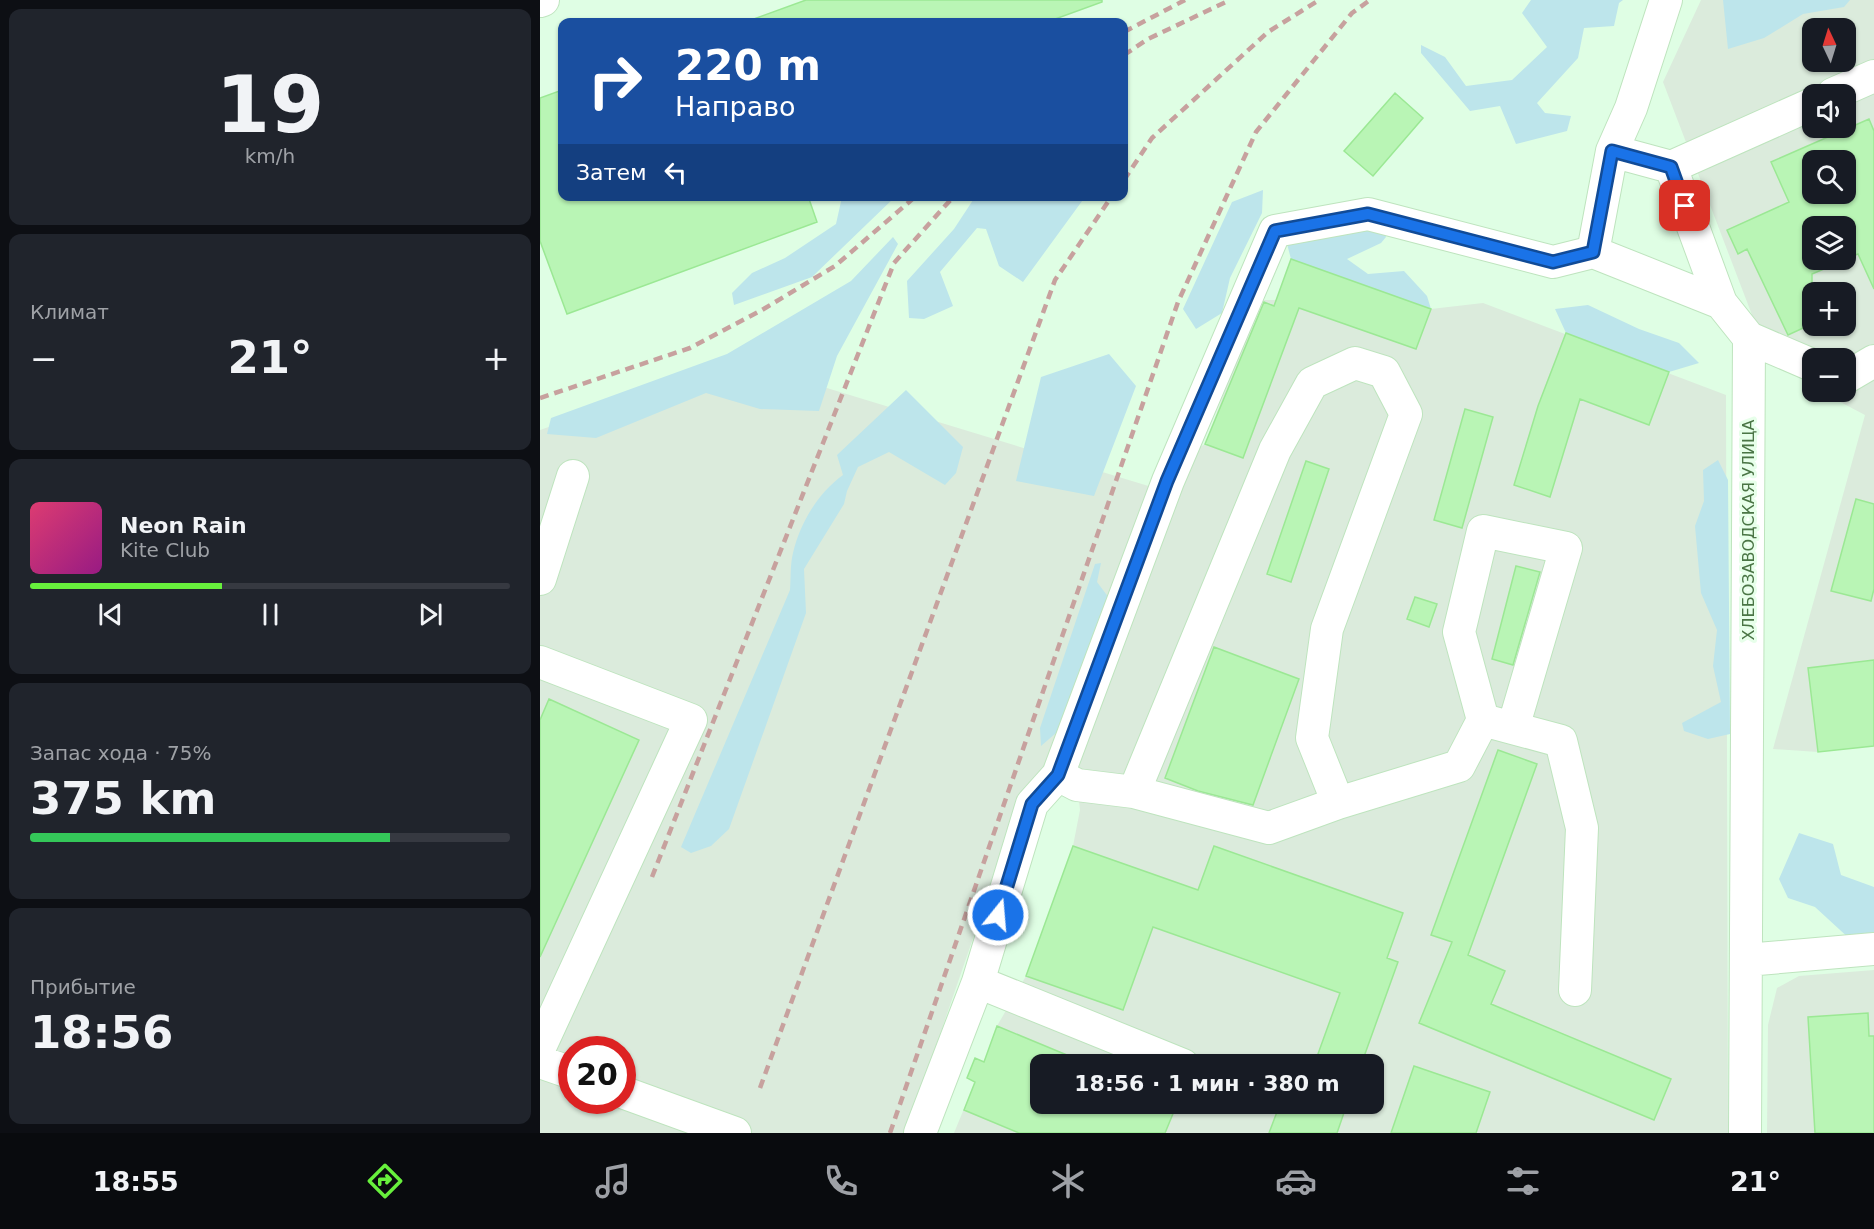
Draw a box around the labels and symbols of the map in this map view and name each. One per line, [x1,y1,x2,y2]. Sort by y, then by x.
north arrow [1802,18,1856,72]
pin [1659,180,1710,231]
street label: ХЛЕБОЗАВОДСКАЯ УЛИЦА [1739,420,1758,640]
position arrow [966,883,1030,947]
speed limit sign: 20 [558,1036,636,1114]

